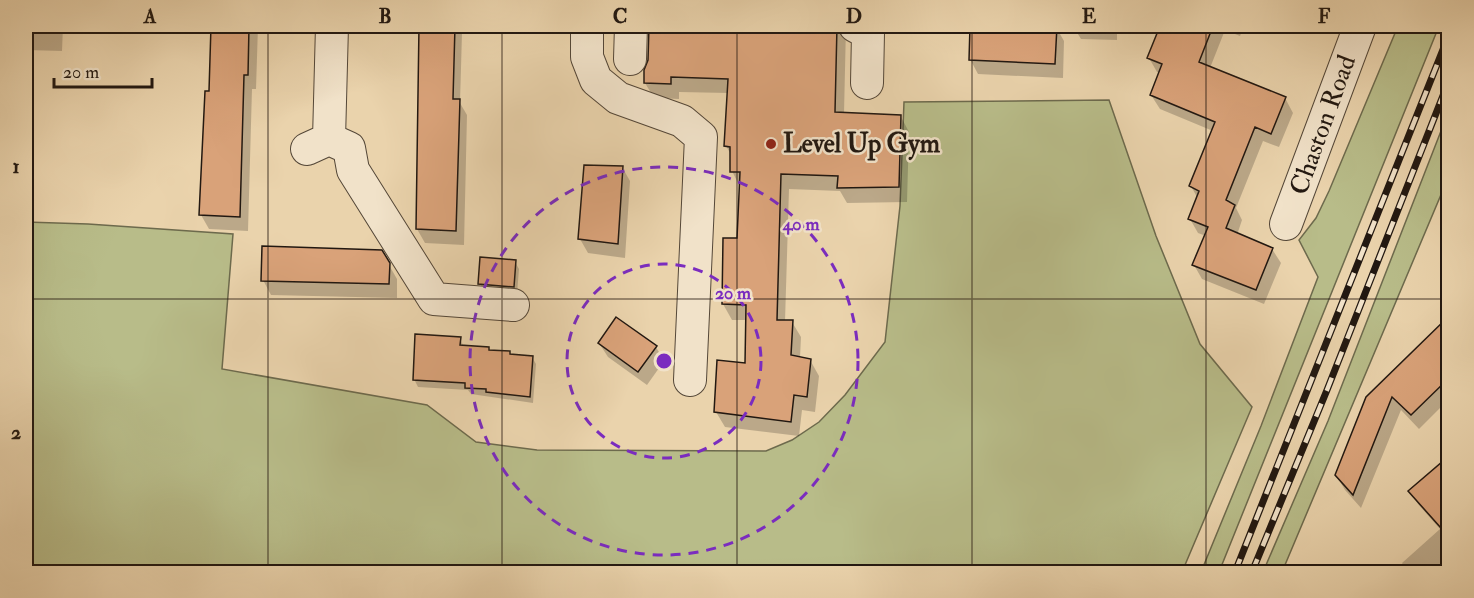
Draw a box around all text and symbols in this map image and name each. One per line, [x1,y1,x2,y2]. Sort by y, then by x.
text: A [143,4,157,29]
text: B [378,4,392,29]
text: C [613,4,627,29]
text: D [846,4,862,29]
text: E [1082,4,1097,29]
text: F [1318,4,1331,29]
scale bar [54,51,152,89]
street label: Chaston Road [1283,51,1363,199]
text: 20 m [63,61,99,84]
place label: Level Up Gym [783,128,941,161]
marker: Level Up Gym [764,137,778,151]
text: 1 [12,154,20,179]
text: 40 m [782,213,820,236]
text: 20 m [715,282,752,305]
centre of rings [654,351,674,371]
text: 2 [11,420,21,445]

